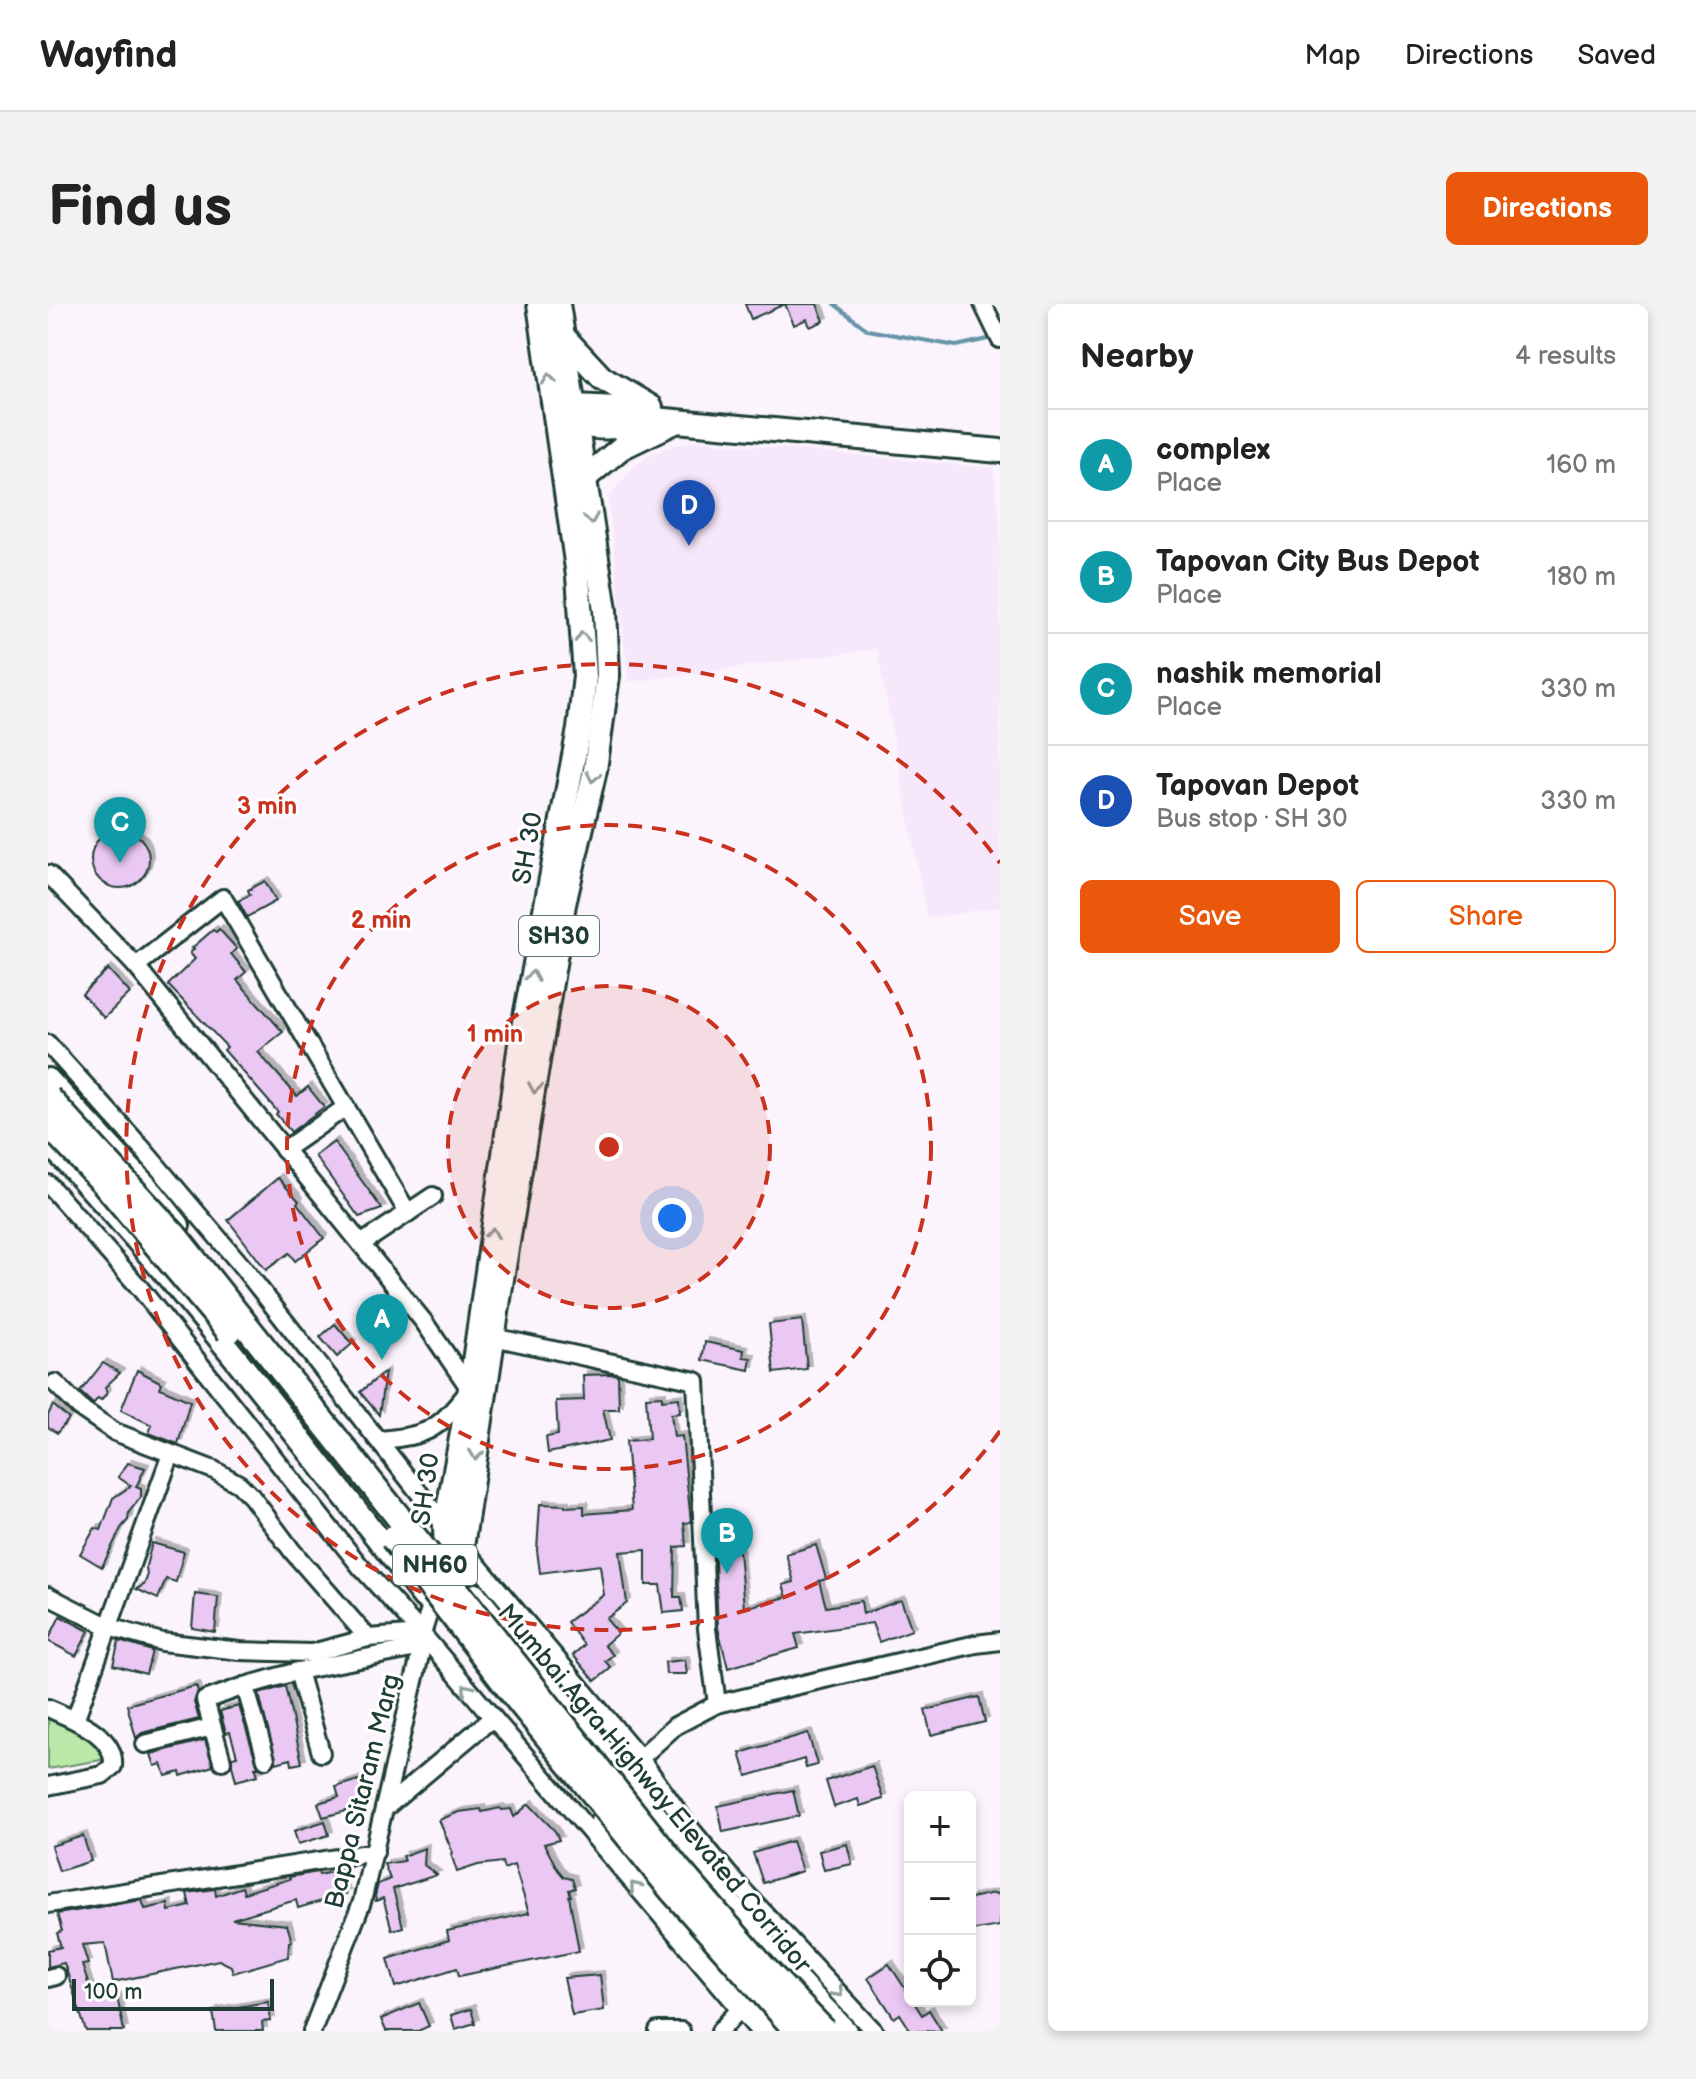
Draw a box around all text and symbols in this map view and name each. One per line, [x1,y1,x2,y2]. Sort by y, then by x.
text: Wayfind [40,33,178,78]
text: Map [1304,39,1361,72]
text: Directions [1405,39,1533,72]
text: Saved [1577,39,1656,72]
button: Directions [1446,172,1648,245]
text: Find us [48,175,232,242]
text: Nearby [1080,336,1194,377]
text: 4 results [1515,341,1616,372]
one-way arrow [541,373,558,386]
text: complex [1156,432,1270,468]
text: A [1098,450,1114,481]
text: 160 m [1546,450,1616,481]
text: Place [1156,468,1222,499]
pin: D [663,480,715,546]
one-way arrow [582,513,599,526]
text: Tapovan City Bus Depot [1156,544,1480,580]
text: B [1097,562,1115,593]
text: 180 m [1547,562,1616,593]
text: Place [1156,580,1222,611]
one-way arrow [574,630,591,643]
text: nashik memorial [1156,656,1382,692]
text: C [1097,674,1115,705]
text: 330 m [1540,674,1616,705]
text: Place [1156,692,1222,723]
text: Tapovan Depot [1156,768,1359,804]
one-way arrow [585,770,602,784]
text: D [1097,786,1115,817]
text: 330 m [1540,786,1616,817]
text: 3 min [237,792,297,821]
pin: C [94,797,146,863]
text: Bus stop · SH 30 [1156,804,1348,835]
street label: SH 30 [507,810,550,887]
button: Save [1080,880,1340,953]
button: Share [1356,880,1616,953]
text: 2 min [351,906,411,935]
road number: SH30 [519,916,599,956]
one-way arrow [522,969,539,983]
text: 1 min [467,1020,523,1049]
one-way arrow [527,1081,544,1095]
centre of rings [595,1133,623,1161]
your location [652,1198,692,1238]
one-way arrow [483,1226,500,1240]
pin: A [356,1294,408,1360]
one-way arrow [468,1448,485,1462]
street label: SH 30 [406,1451,447,1528]
pin: B [701,1508,753,1574]
road number: NH60 [393,1545,477,1585]
street label: Mumbai Agra Highway Elevated Corridor [490,1598,818,1980]
street label: Bappa Sitaram Marg [319,1671,408,1912]
one-way arrow [462,1684,477,1698]
map controls [904,1791,976,2007]
button: + [904,1791,976,1863]
button: − [904,1863,976,1935]
one-way arrow [630,1882,645,1897]
button: locate [904,1935,976,2007]
scale bar [72,1975,274,2011]
text: 100 m [84,1979,143,2006]
one-way arrow [828,1982,842,1997]

